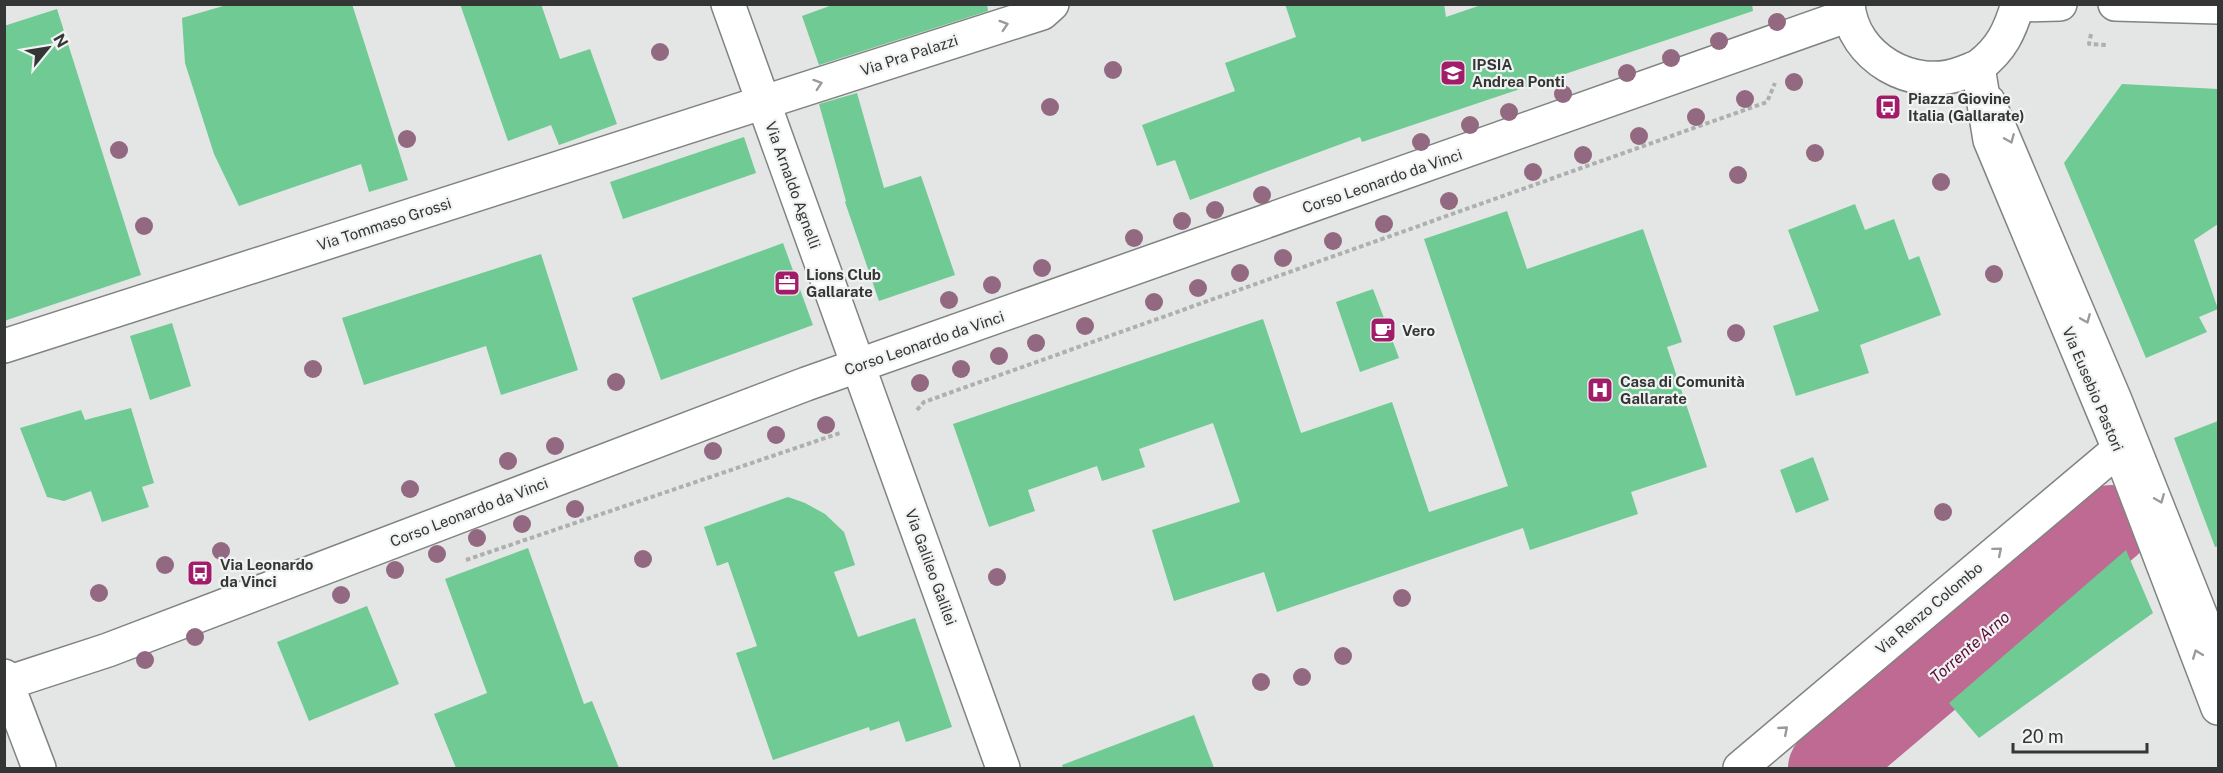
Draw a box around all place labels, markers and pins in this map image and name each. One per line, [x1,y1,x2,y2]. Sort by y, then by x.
place label: IPSIA Andrea Ponti [1472,56,1565,90]
school or university icon: IPSIA Andrea Ponti [1438,58,1468,88]
place label: Piazza Giovine Italia (Gallarate) [1908,90,2025,124]
bus stop icon: Piazza Giovine Italia (Gallarate) [1873,92,1903,122]
place label: Lions Club Gallarate [806,266,881,300]
office icon: Lions Club Gallarate [772,268,802,298]
cafe icon: Vero [1368,315,1398,345]
place label: Vero [1402,322,1436,339]
place label: Casa di Comunità Gallarate [1620,373,1745,407]
hospital icon: Casa di Comunità Gallarate [1585,375,1615,405]
place label: Via Leonardo da Vinci [220,556,314,590]
bus stop icon: Via Leonardo da Vinci [185,558,215,588]

